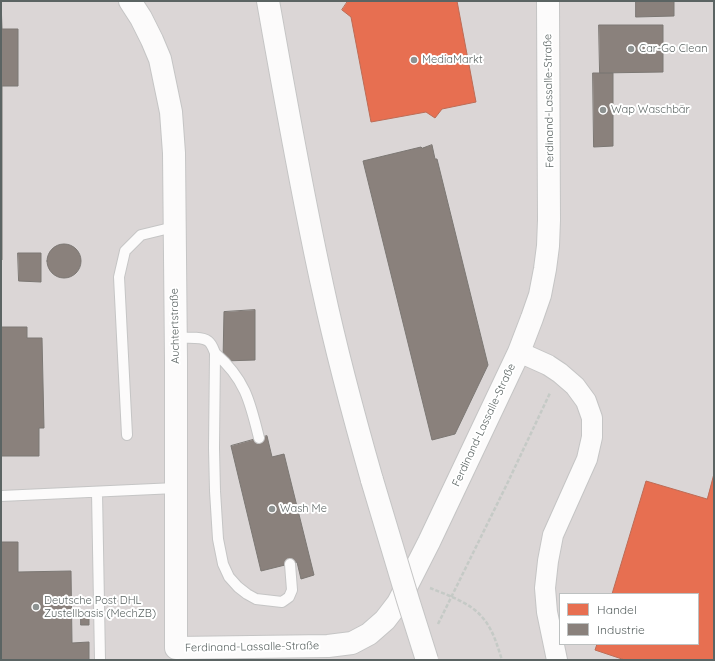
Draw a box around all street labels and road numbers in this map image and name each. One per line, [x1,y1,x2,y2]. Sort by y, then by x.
street label: Ferdinand-Lassalle-Straße [541,34,557,168]
street label: Auchtertstraße [168,288,182,364]
street label: Ferdinand-Lassalle-Straße [450,361,518,489]
street label: Ferdinand-Lassalle-Straße [185,639,319,655]

